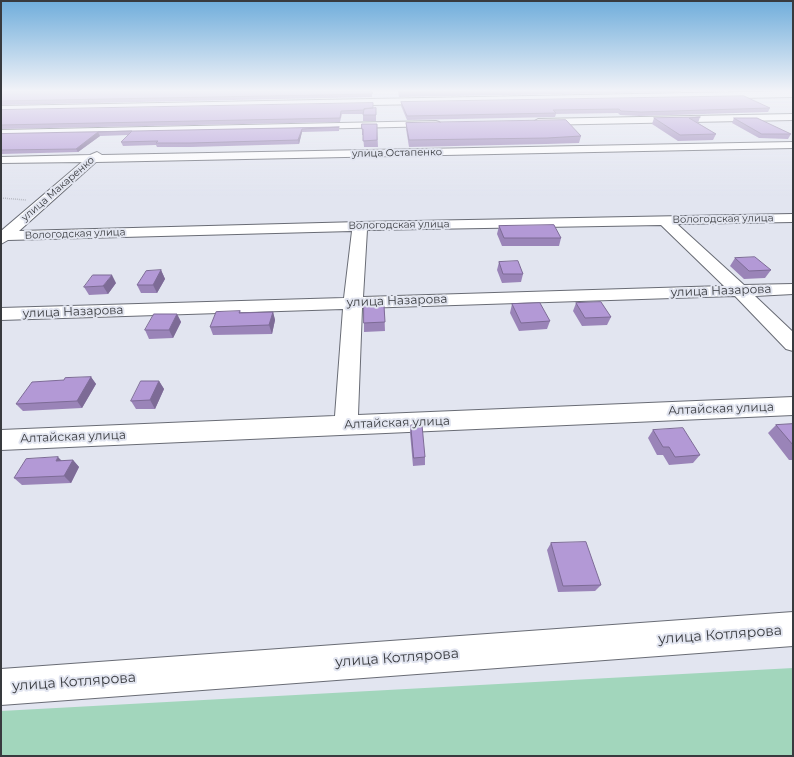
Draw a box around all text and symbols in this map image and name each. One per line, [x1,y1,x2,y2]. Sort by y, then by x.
street label: улица Остапенко [352,146,442,160]
street label: улица Макаренко [19,154,97,224]
street label: Вологодская улица [672,212,774,226]
street label: Вологодская улица [348,218,450,232]
street label: Вологодская улица [24,226,126,242]
street label: улица Назарова [670,282,772,300]
street label: улица Назарова [346,292,448,310]
street label: улица Назарова [22,303,124,321]
street label: Алтайская улица [668,400,774,418]
street label: Алтайская улица [344,414,450,432]
street label: Алтайская улица [20,428,126,446]
street label: улица Котлярова [658,622,782,648]
street label: улица Котлярова [335,645,459,671]
street label: улица Котлярова [12,669,136,695]

